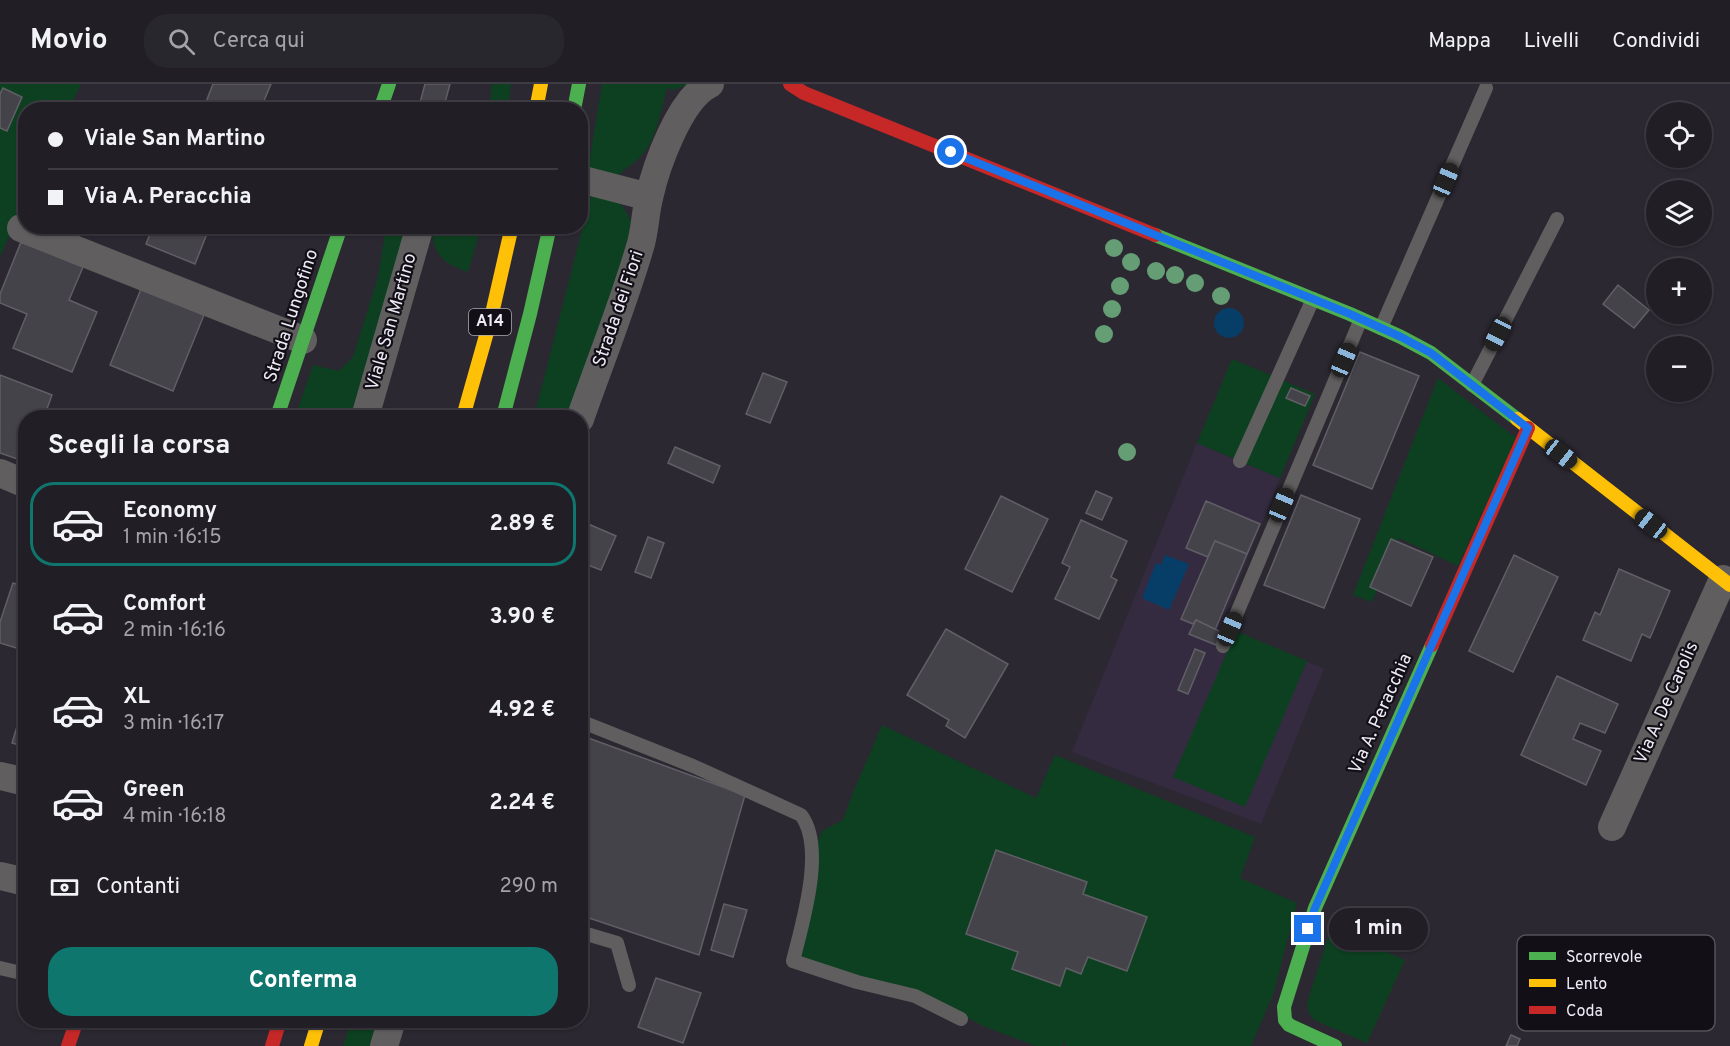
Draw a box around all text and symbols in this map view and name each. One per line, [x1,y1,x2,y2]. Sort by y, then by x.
search box [144,14,564,68]
text: Movio [30,23,108,59]
icon: search [165,25,198,58]
text: Cerca qui [213,28,305,55]
text: Mappa [1428,28,1491,55]
text: Livelli [1524,28,1579,55]
text: Condividi [1612,28,1700,55]
map controls [1646,102,1712,402]
button: locate [1646,102,1712,168]
text: Viale San Martino [84,126,266,153]
route start [937,138,964,165]
car [1431,160,1461,200]
button: layers [1646,180,1712,246]
text: Via A. Peracchia [84,184,251,211]
street label: Strada Lungofino [260,247,324,385]
street label: Strada dei Fiori [588,248,650,370]
street label: Viale San Martino [361,251,423,393]
button: + [1646,258,1712,324]
road number: A14 [469,309,511,335]
car [1482,314,1514,354]
button: − [1646,336,1712,402]
car [1329,340,1359,380]
text: Scegli la corsa [48,429,230,463]
car [1541,436,1581,472]
car [1267,485,1297,525]
icon: car [51,497,105,551]
text: Economy [123,498,217,525]
car [1631,506,1671,542]
text: 2.89 € [489,511,555,538]
text: 1 min · 16:15 [123,525,222,551]
icon: car [51,590,105,644]
text: Comfort [123,591,206,618]
text: 3.90 € [489,604,555,631]
car [1215,609,1245,649]
text: 2 min · 16:16 [123,618,226,644]
street label: Via A. De Carolis [1630,638,1704,768]
street label: Via A. Peracchia [1344,650,1418,778]
icon: car [51,683,105,737]
text: XL [123,684,150,711]
text: 4.92 € [489,697,555,724]
text: 3 min · 16:17 [123,711,224,737]
icon: car [51,776,105,830]
text: Green [123,777,185,804]
text: 2.24 € [489,790,555,817]
text: 4 min · 16:18 [123,804,226,830]
icon: cash [48,871,81,904]
text: Contanti [96,874,180,901]
text: 290 m [500,874,558,900]
callout: 1 min [1329,908,1428,950]
route end [1294,915,1321,942]
text: 1 min [1354,916,1403,942]
legend [1517,935,1715,1031]
button: Conferma [48,947,558,1016]
text: Scorrevole [1566,948,1642,968]
text: Lento [1566,975,1607,995]
text: Coda [1566,1002,1603,1022]

